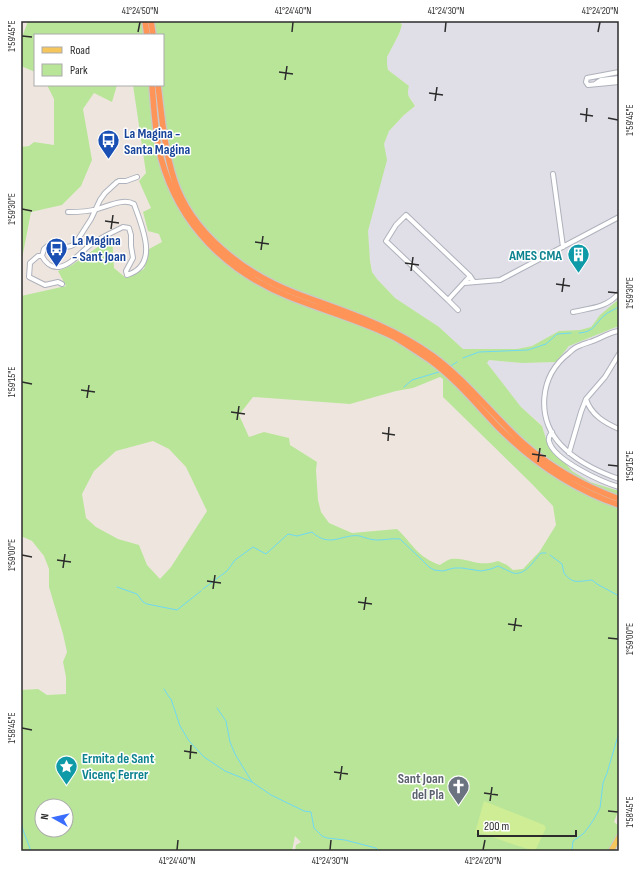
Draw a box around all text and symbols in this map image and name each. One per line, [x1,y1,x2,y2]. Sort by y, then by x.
text: 41°24'50"N [122,5,158,17]
text: 41°24'40"N [275,5,311,17]
text: 41°24'30"N [428,5,464,17]
text: 41°24'20"N [582,5,618,17]
text: 1°59'45"E [6,20,18,52]
legend [34,34,164,86]
text: Road [70,43,90,58]
text: Park [70,63,88,78]
text: 1°59'45"E [624,104,636,136]
place label: La Magina - Santa Magina [124,125,190,158]
bus stop icon: La Magina - Santa Magina [95,128,121,161]
text: 1°59'30"E [6,193,18,225]
place label: La Magina - Sant Joan [72,232,126,265]
bus stop icon: La Magina - Sant Joan [43,235,69,268]
building icon: AMES CMA [565,242,591,275]
place label: AMES CMA [508,247,562,264]
text: 1°59'30"E [624,277,636,309]
text: 1°59'15"E [6,367,18,397]
text: 1°59'15"E [624,451,636,481]
text: 1°59'00"E [6,539,18,571]
text: 1°59'00"E [624,623,636,655]
text: 1°58'45"E [6,712,18,744]
place label: Ermita de Sant Vicenç Ferrer [82,750,155,783]
place icon: Ermita de Sant Vicenç Ferrer [53,753,79,786]
place label: Sant Joan del Pla [398,770,444,803]
church icon: Sant Joan del Pla [446,773,472,806]
text: 1°58'45"E [624,796,636,828]
north arrow [34,798,74,838]
scale bar [478,812,576,838]
text: N [38,813,51,820]
text: 200 m [484,819,510,834]
text: 41°24'40"N [159,855,195,867]
text: 41°24'30"N [312,855,348,867]
text: 41°24'20"N [465,855,501,867]

